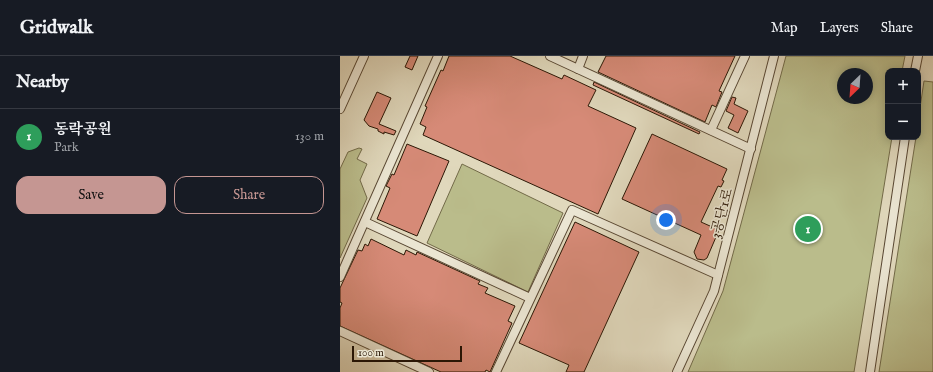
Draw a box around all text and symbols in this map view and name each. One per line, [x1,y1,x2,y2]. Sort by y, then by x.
text: Gridwalk [20,16,93,40]
text: Map [771,19,798,37]
text: Layers [820,19,859,37]
text: Share [881,19,913,37]
north arrow [837,68,873,104]
map controls [885,68,921,140]
button: + [885,68,921,104]
text: Nearby [16,72,69,93]
button: − [885,104,921,140]
text: 동락공원 [54,120,112,139]
text: 1 [27,128,31,145]
text: 130 m [295,128,324,145]
text: Park [54,139,79,156]
button: Save [16,176,166,214]
button: Share [174,176,324,214]
street label: 3공단1로 [707,186,737,240]
your location [656,210,676,230]
pin: 1 [795,214,821,244]
scale bar [352,344,462,363]
text: 100 m [358,346,384,360]

